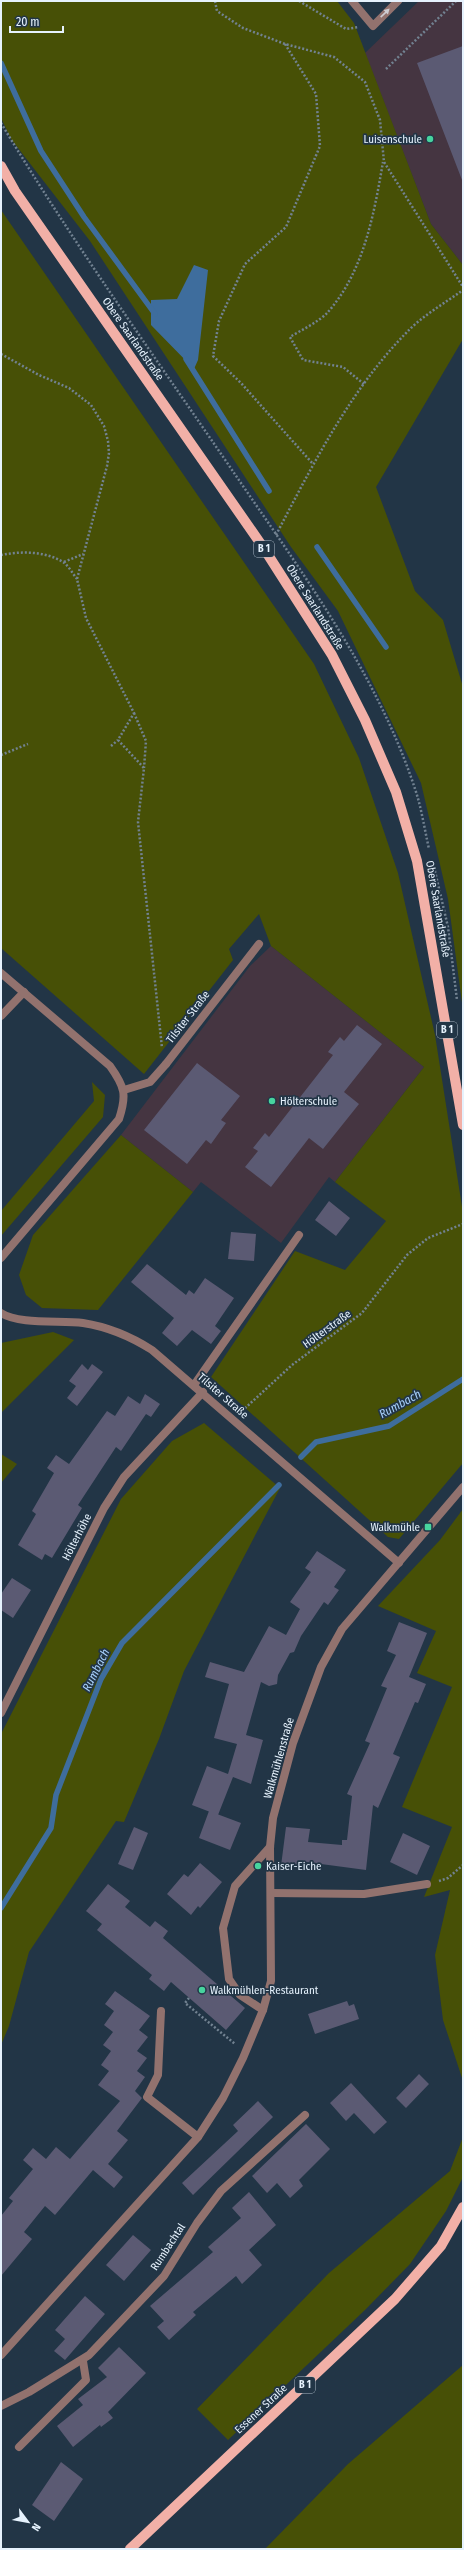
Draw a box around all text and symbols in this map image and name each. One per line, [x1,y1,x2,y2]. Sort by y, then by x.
scale bar [10,8,63,34]
one-way arrow [380,8,390,18]
text: 20 m [16,15,40,29]
place label: Luisenschule [364,133,422,146]
marker: Luisenschule [425,134,435,144]
street label: Obere Saarlandstraße [100,295,166,383]
road number: B 1 [254,541,274,557]
street label: Obere Saarlandstraße [283,562,347,652]
street label: Obere Saarlandstraße [423,860,453,958]
street label: Tilsiter Straße [164,988,212,1046]
road number: B 1 [437,1022,457,1038]
place label: Hölterschule [280,1095,337,1108]
marker: Hölterschule [267,1096,277,1106]
street label: Hölterstraße [300,1307,354,1351]
street label: Tilsiter Straße [195,1370,251,1422]
water label: Rumbach [377,1387,423,1421]
street label: Hölterhöhe [60,1511,94,1563]
place label: Walkmühle [370,1521,420,1534]
marker: Walkmühle [423,1522,433,1532]
water label: Rumbach [79,1646,113,1694]
street label: Walkmühlenstraße [261,1716,297,1800]
place label: Kaiser-Eiche [266,1860,321,1873]
marker: Kaiser-Eiche [253,1861,263,1871]
place label: Walkmühlen-Restaurant [210,1984,319,1997]
marker: Walkmühlen-Restaurant [197,1985,207,1995]
street label: Rumbachtal [148,2221,188,2273]
road number: B 1 [295,2377,315,2393]
street label: Essener Straße [232,2381,290,2437]
north arrow [8,2502,48,2542]
text: N [29,2521,43,2533]

